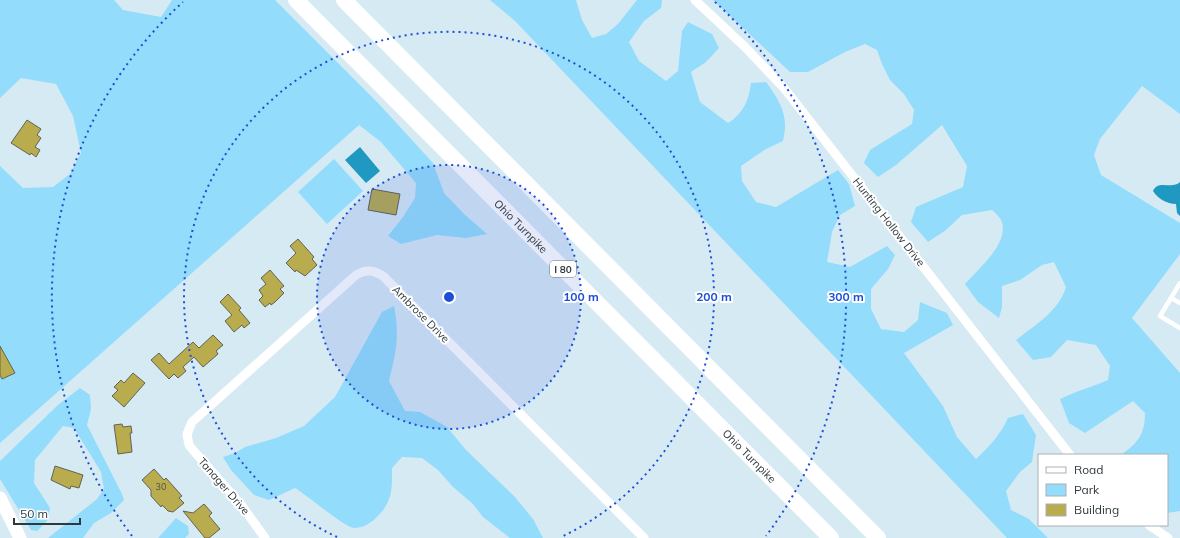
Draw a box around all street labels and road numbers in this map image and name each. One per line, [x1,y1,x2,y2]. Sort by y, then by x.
street label: Hunting Hollow Drive [850,175,928,269]
street label: Ohio Turnpike [491,196,551,256]
road number: I 80 [550,261,576,277]
street label: Ambrose Drive [389,282,453,346]
street label: Ohio Turnpike [720,426,779,486]
street label: Tanager Drive [195,454,253,518]

